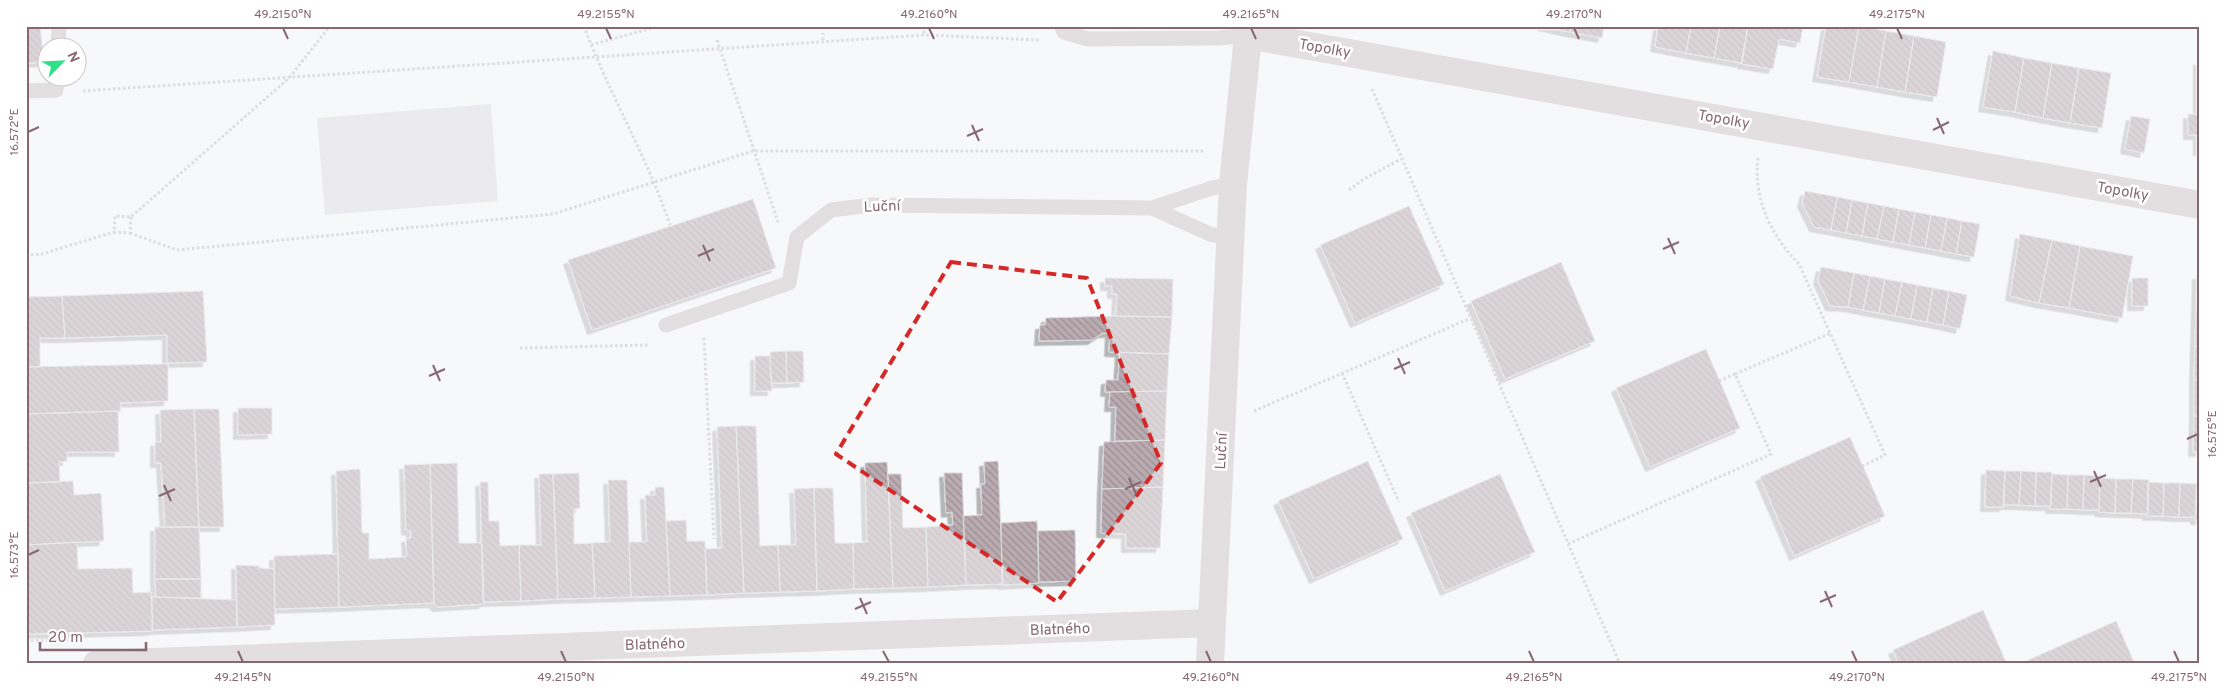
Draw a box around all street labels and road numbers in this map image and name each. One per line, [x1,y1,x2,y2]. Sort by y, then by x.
street label: Topolky [1297,36,1352,63]
street label: Topolky [1696,107,1751,134]
street label: Topolky [2095,179,2150,206]
street label: Luční [863,197,902,218]
street label: Luční [1212,431,1233,470]
street label: Blatného [1030,620,1091,641]
street label: Blatného [625,635,686,656]

